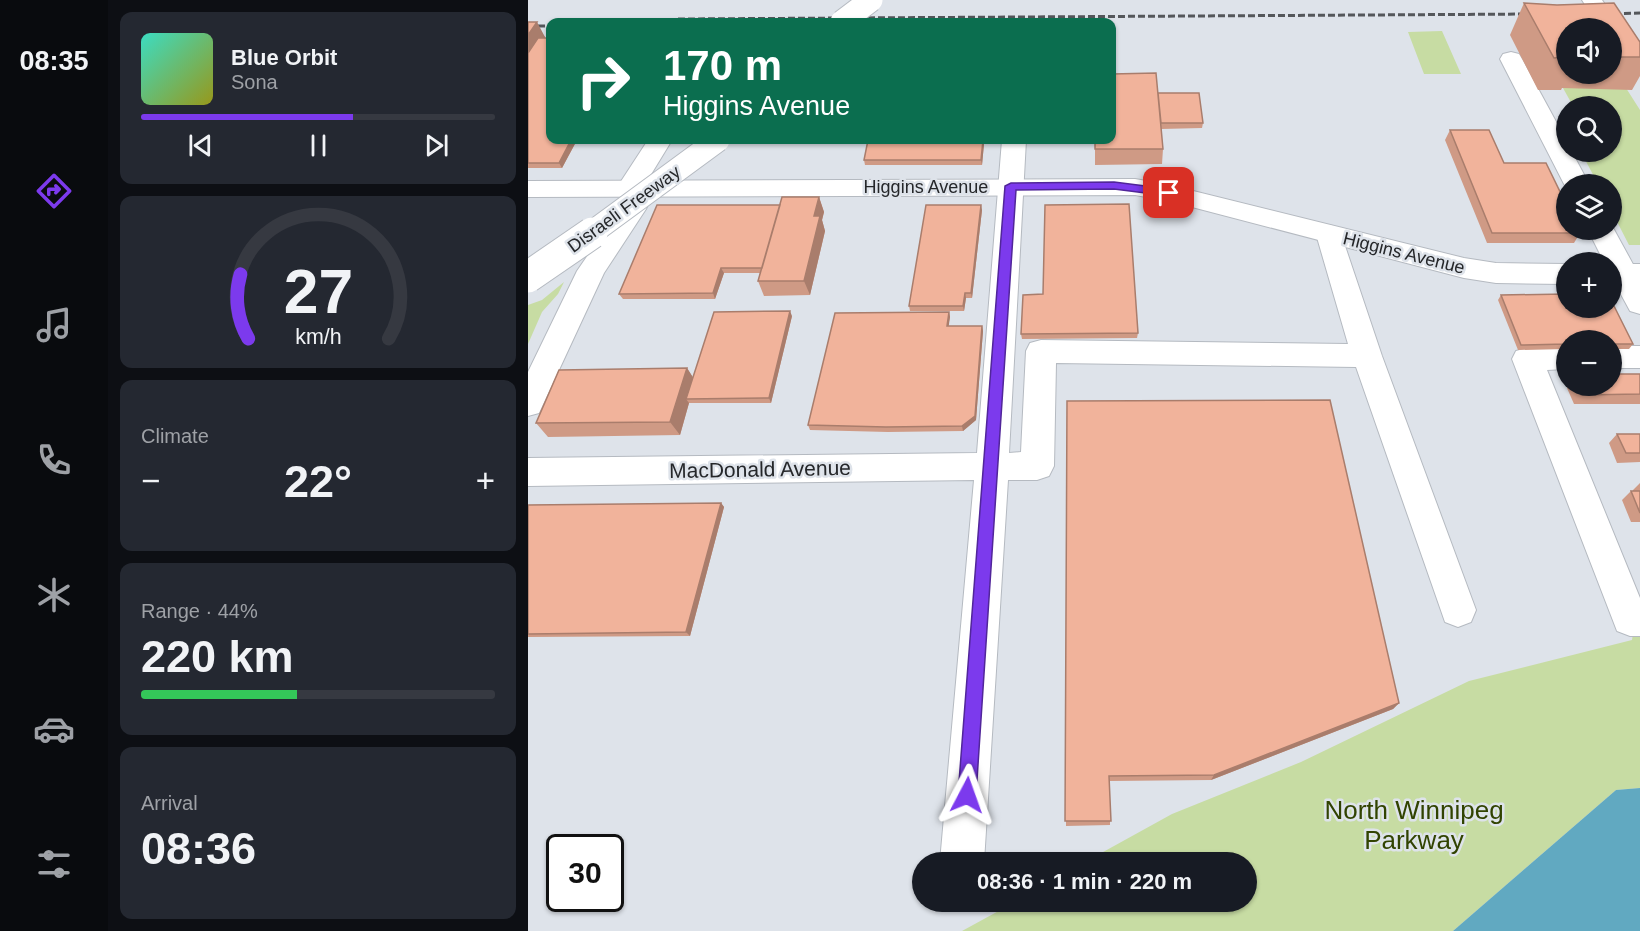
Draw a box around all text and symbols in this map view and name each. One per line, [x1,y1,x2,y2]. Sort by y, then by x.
map controls [1556,18,1622,396]
button: sound [1556,18,1622,84]
icon: right [564,42,642,120]
text: 170 m [663,42,782,89]
text: Blue Orbit [231,45,337,70]
text: 08:35 [19,46,89,76]
text: Sona [231,71,278,93]
text: Higgins Avenue [663,91,850,121]
button: search [1556,96,1622,162]
icon: previous [184,129,217,162]
icon: pause [302,129,335,162]
icon: next [420,129,453,162]
street label: Disraeli Freeway [564,162,684,256]
pin [1143,167,1194,218]
icon: directions [33,170,75,212]
button: layers [1556,174,1622,240]
icon: arrive [1152,176,1185,209]
street label: Higgins Avenue [864,177,988,197]
street label: Higgins Avenue [1341,228,1467,278]
button: + [1556,252,1622,318]
text: 27 [283,257,353,326]
icon: music [33,304,75,346]
text: km/h [295,325,341,349]
button: − [1556,330,1622,396]
text: Climate [141,425,209,447]
icon: phone [33,439,75,481]
text: 22° [284,456,352,507]
street label: MacDonald Avenue [669,456,851,482]
text: − [141,462,160,499]
text: + [476,462,495,499]
icon: climate [33,574,75,616]
text: Range · 44% [141,600,258,622]
text: 220 km [141,631,294,682]
icon: car [33,708,75,750]
position arrow [935,763,999,827]
text: Arrival [141,792,198,814]
park label: North Winnipeg Parkway [1324,795,1504,855]
text: 08:36 [141,823,256,874]
speed limit sign: 30 [546,834,624,912]
icon: filters [33,843,75,885]
text: 08:36 · 1 min · 220 m [977,869,1192,894]

